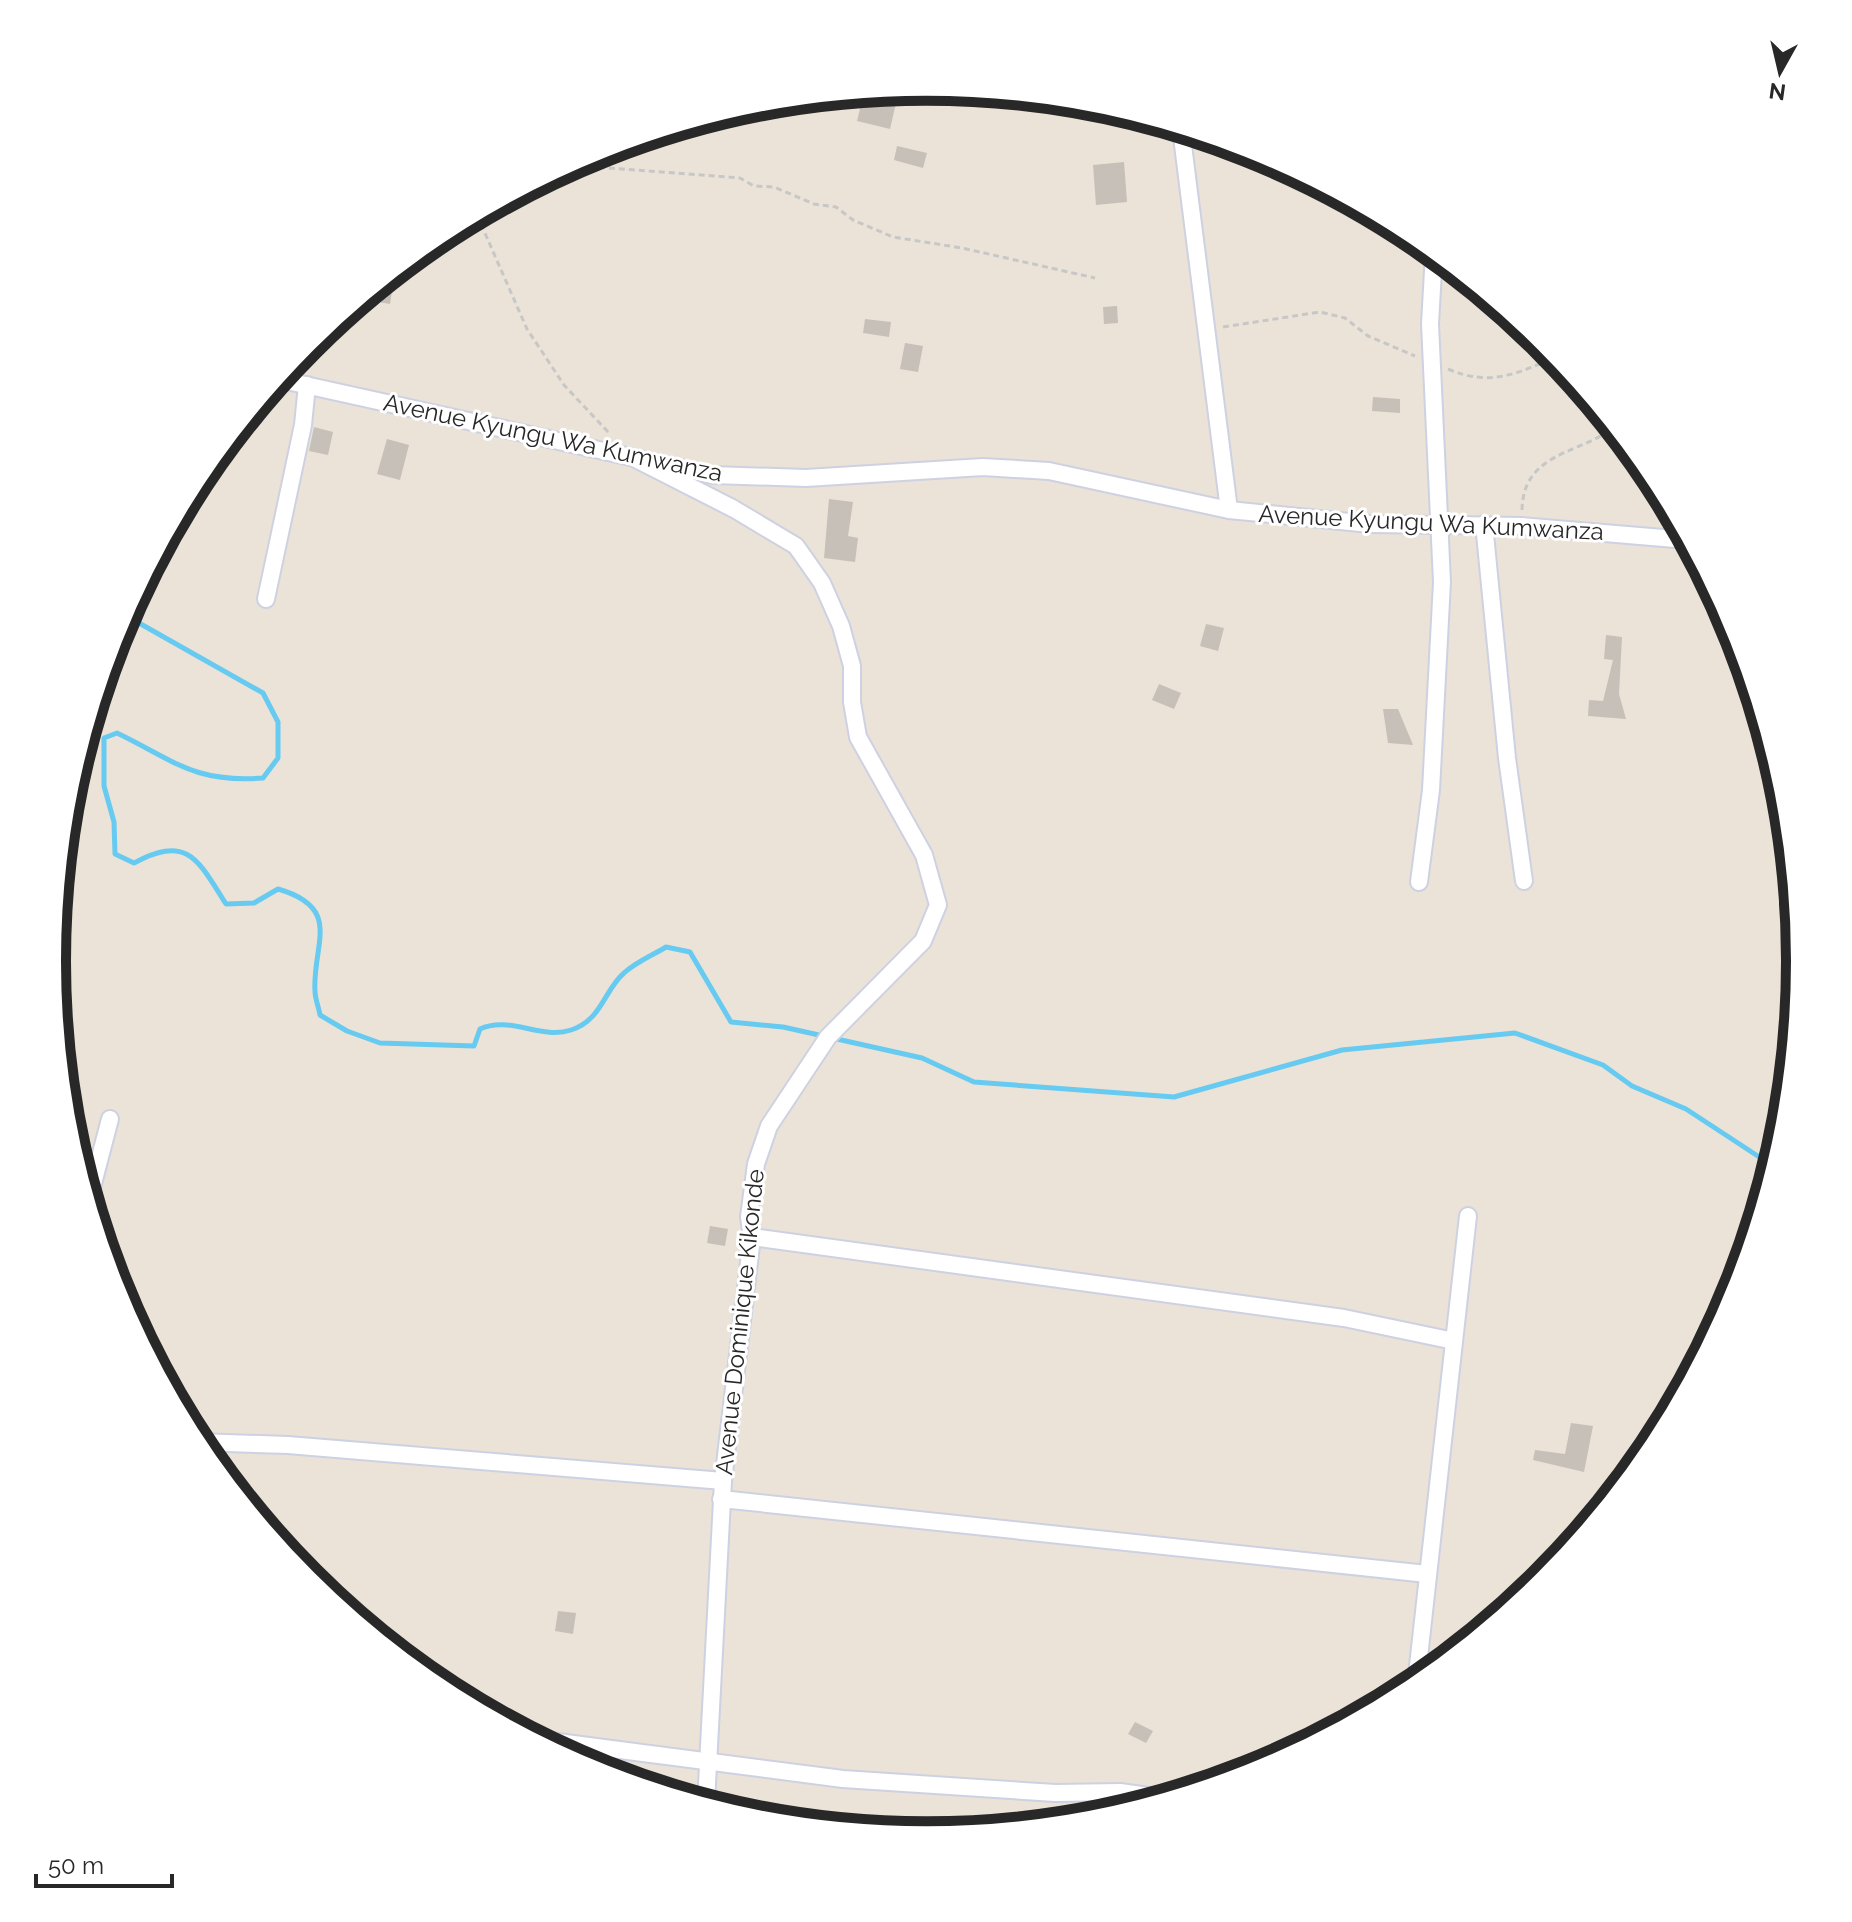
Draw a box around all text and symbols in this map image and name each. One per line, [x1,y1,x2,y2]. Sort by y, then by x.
north arrow [1740,32,1820,112]
text: N [1767,78,1787,106]
street label: Avenue Kyungu Wa Kumwanza [381,387,725,488]
street label: Avenue Kyungu Wa Kumwanza [1258,499,1604,546]
street label: Avenue Dominique Kikonde [709,1167,770,1476]
scale bar [36,1838,172,1888]
text: 50 m [48,1851,104,1880]

